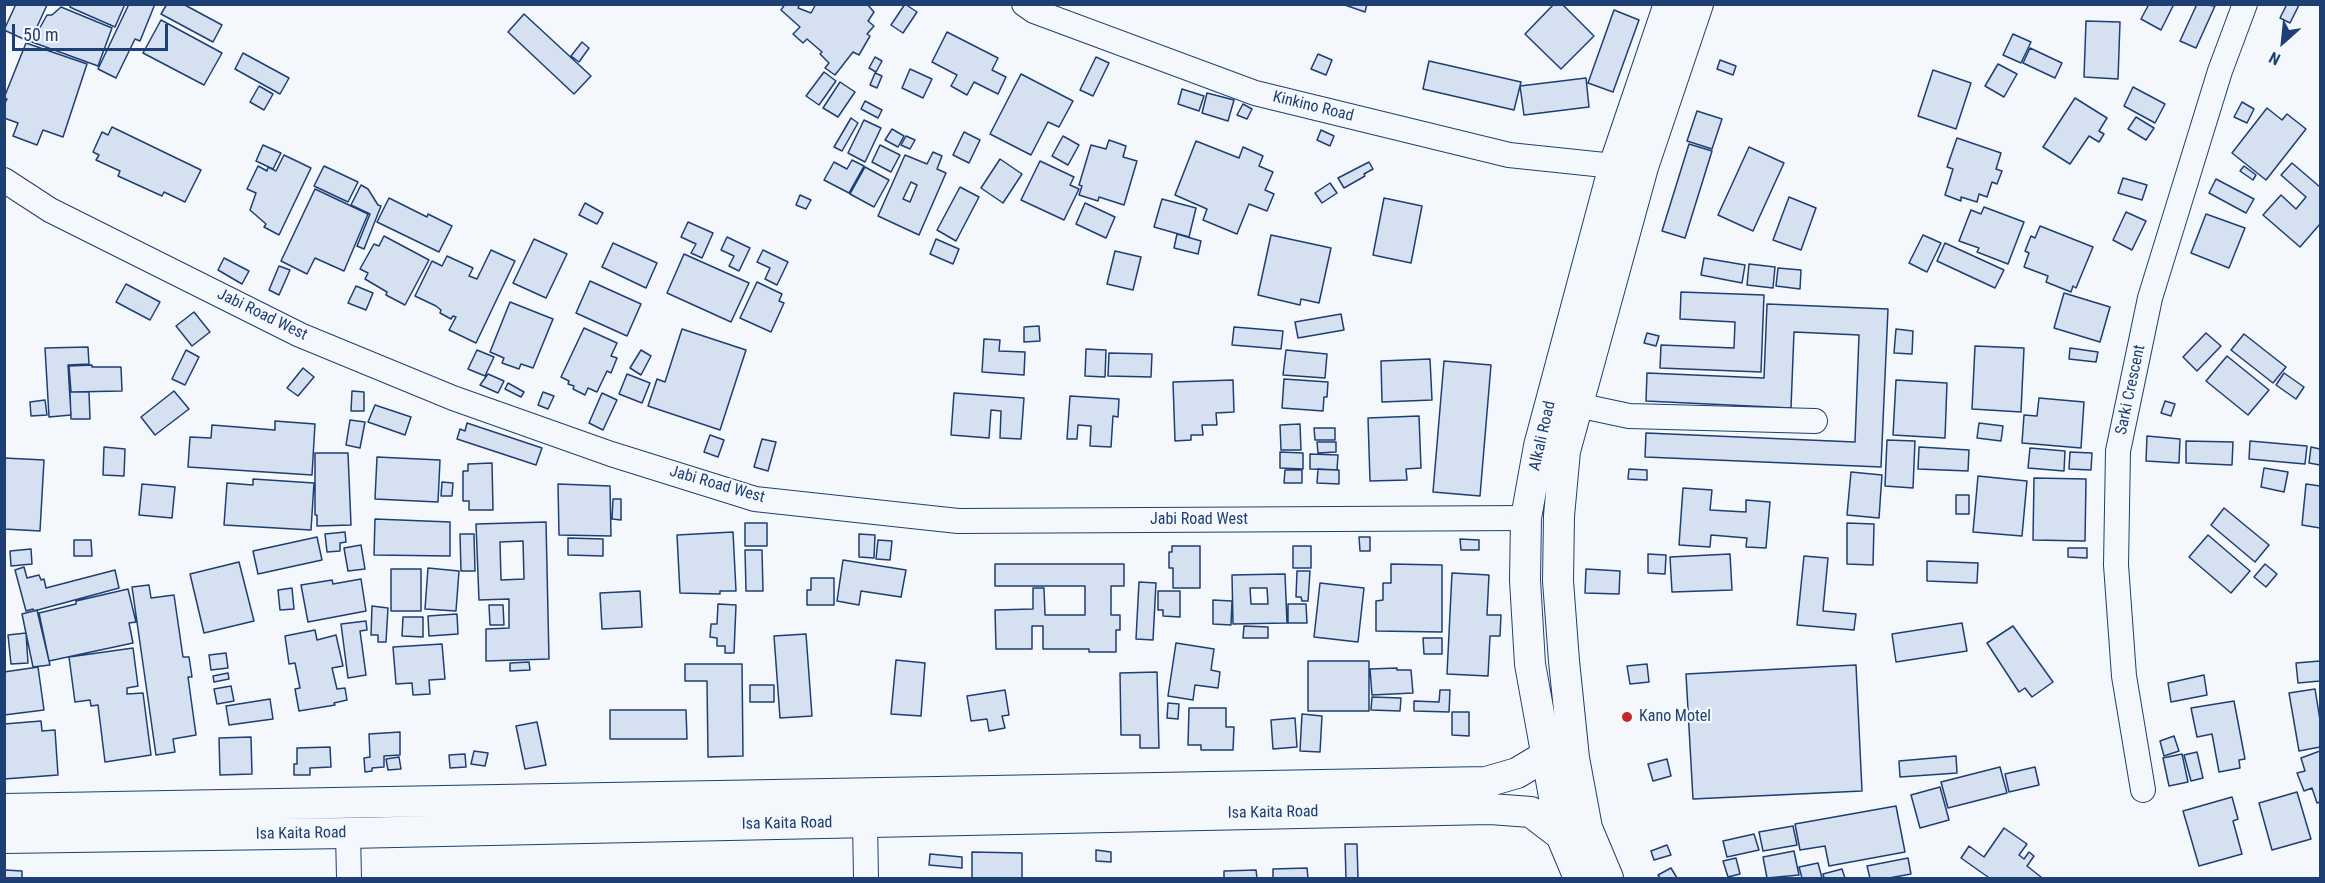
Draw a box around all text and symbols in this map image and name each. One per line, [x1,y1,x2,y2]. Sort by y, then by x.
scale bar [15,12,171,50]
north arrow [2253,12,2313,72]
text: 50 m [23,24,58,45]
text: N [2266,48,2283,69]
street label: Kinkino Road [1271,88,1355,126]
street label: Jabi Road West [214,285,310,345]
street label: Sarki Crescent [2112,343,2150,437]
street label: Alkali Road [1526,399,1560,473]
street label: Jabi Road West [667,462,767,508]
street label: Jabi Road West [1150,510,1248,530]
place label: Kano Motel [1639,707,1711,727]
marker: Kano Motel [1620,710,1634,724]
street label: Isa Kaita Road [1227,803,1319,823]
street label: Isa Kaita Road [741,814,833,834]
street label: Isa Kaita Road [255,824,347,844]

